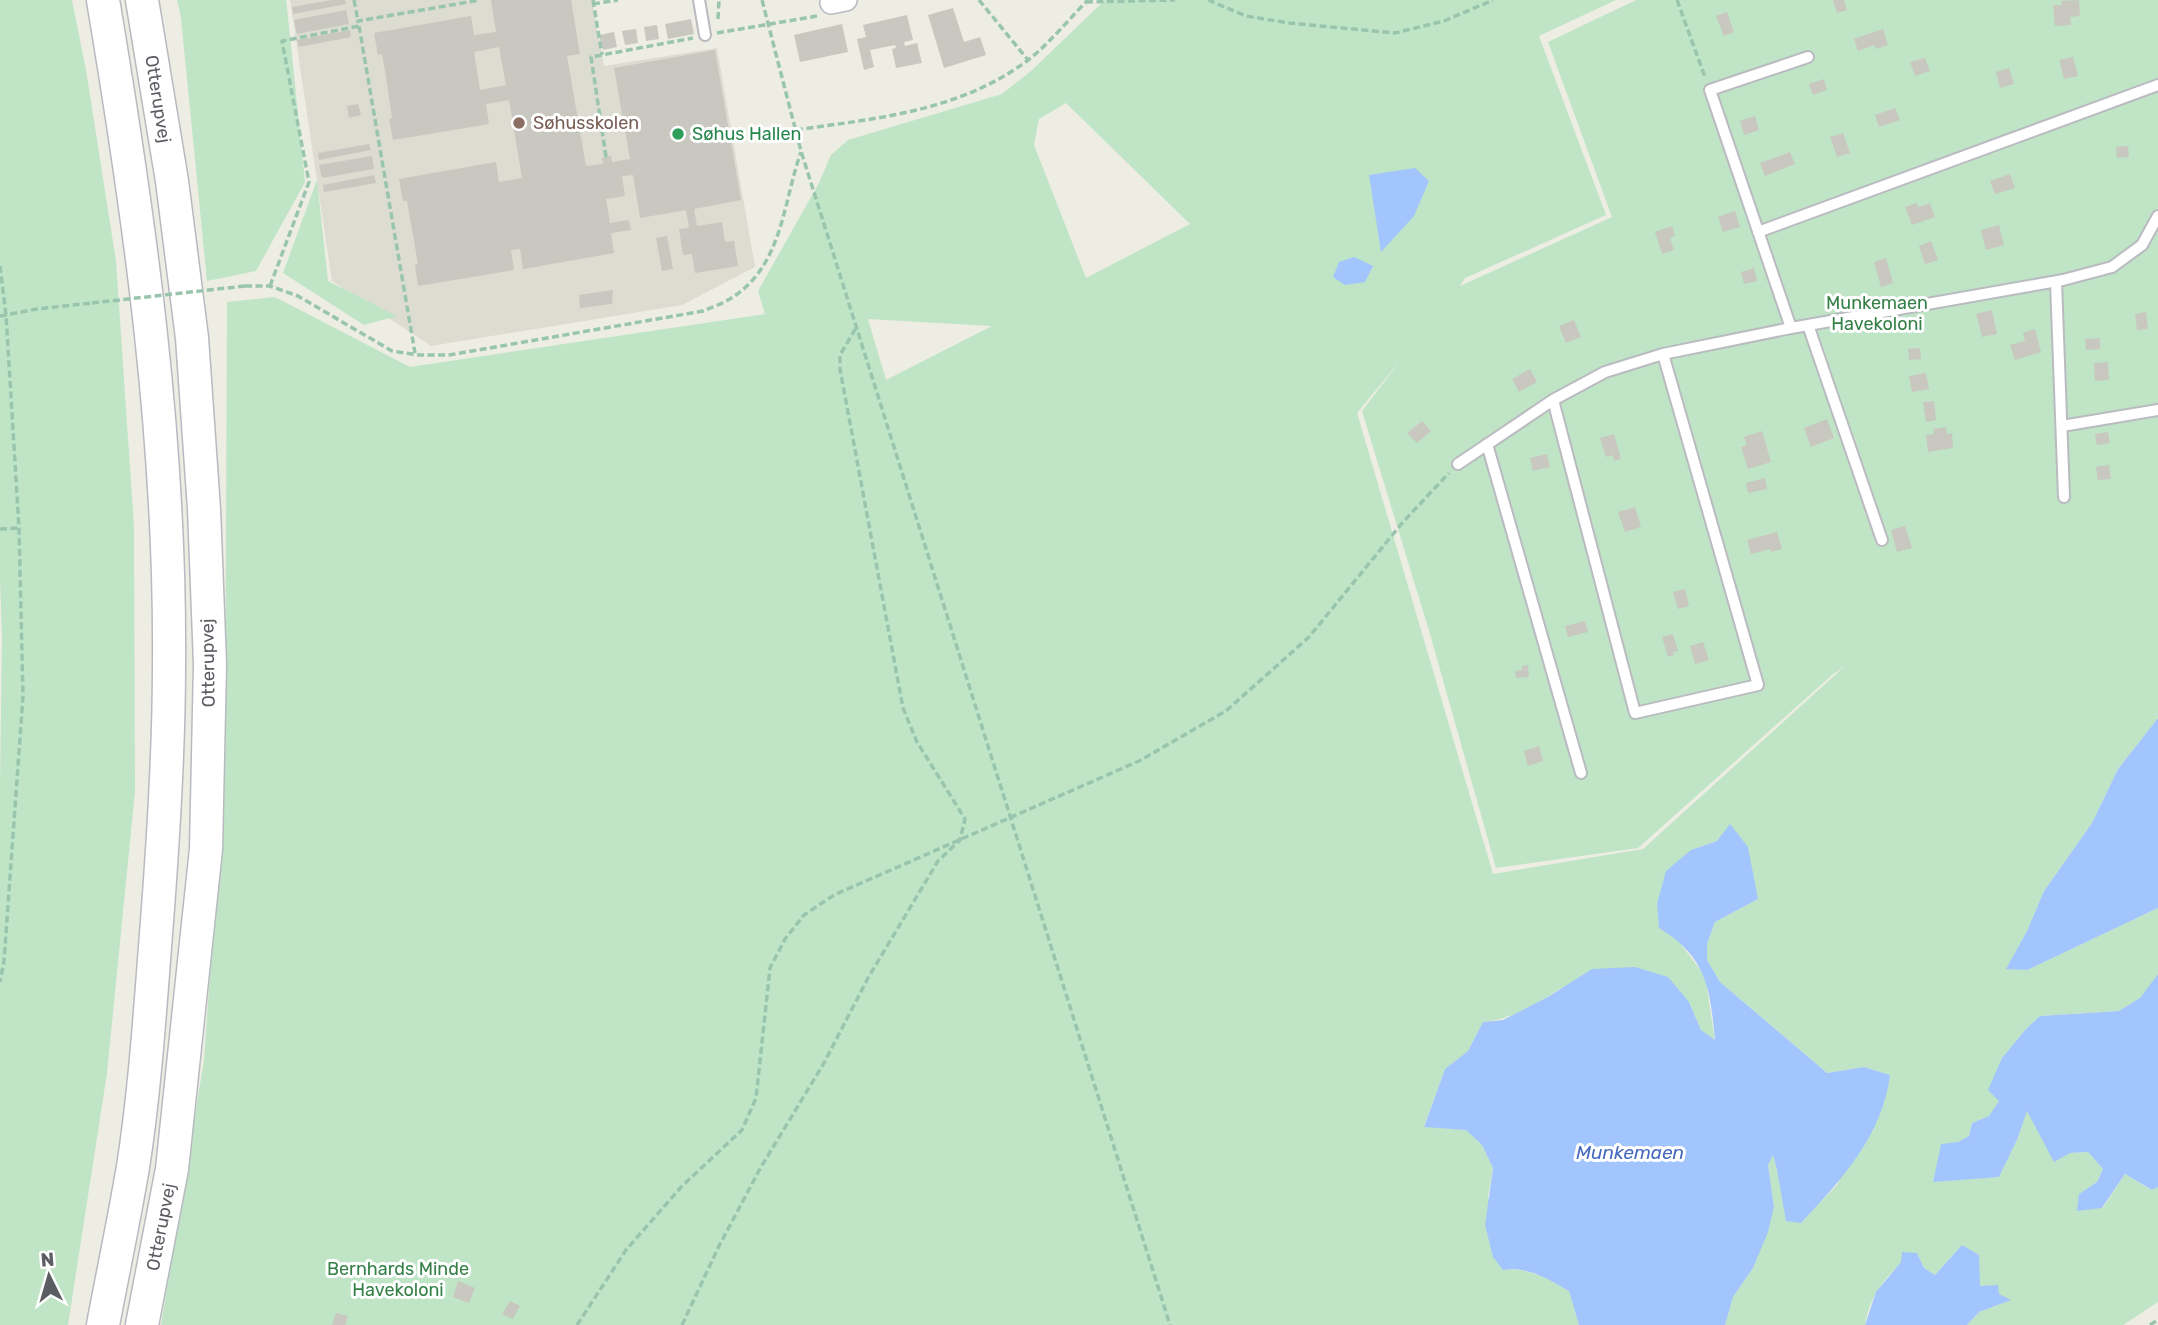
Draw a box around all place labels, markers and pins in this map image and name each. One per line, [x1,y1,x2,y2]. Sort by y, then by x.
place label: Søhusskolen [533,112,639,134]
marker: Søhusskolen [511,115,527,131]
place label: Søhus Hallen [692,123,801,145]
marker: Søhus Hallen [670,126,686,142]

